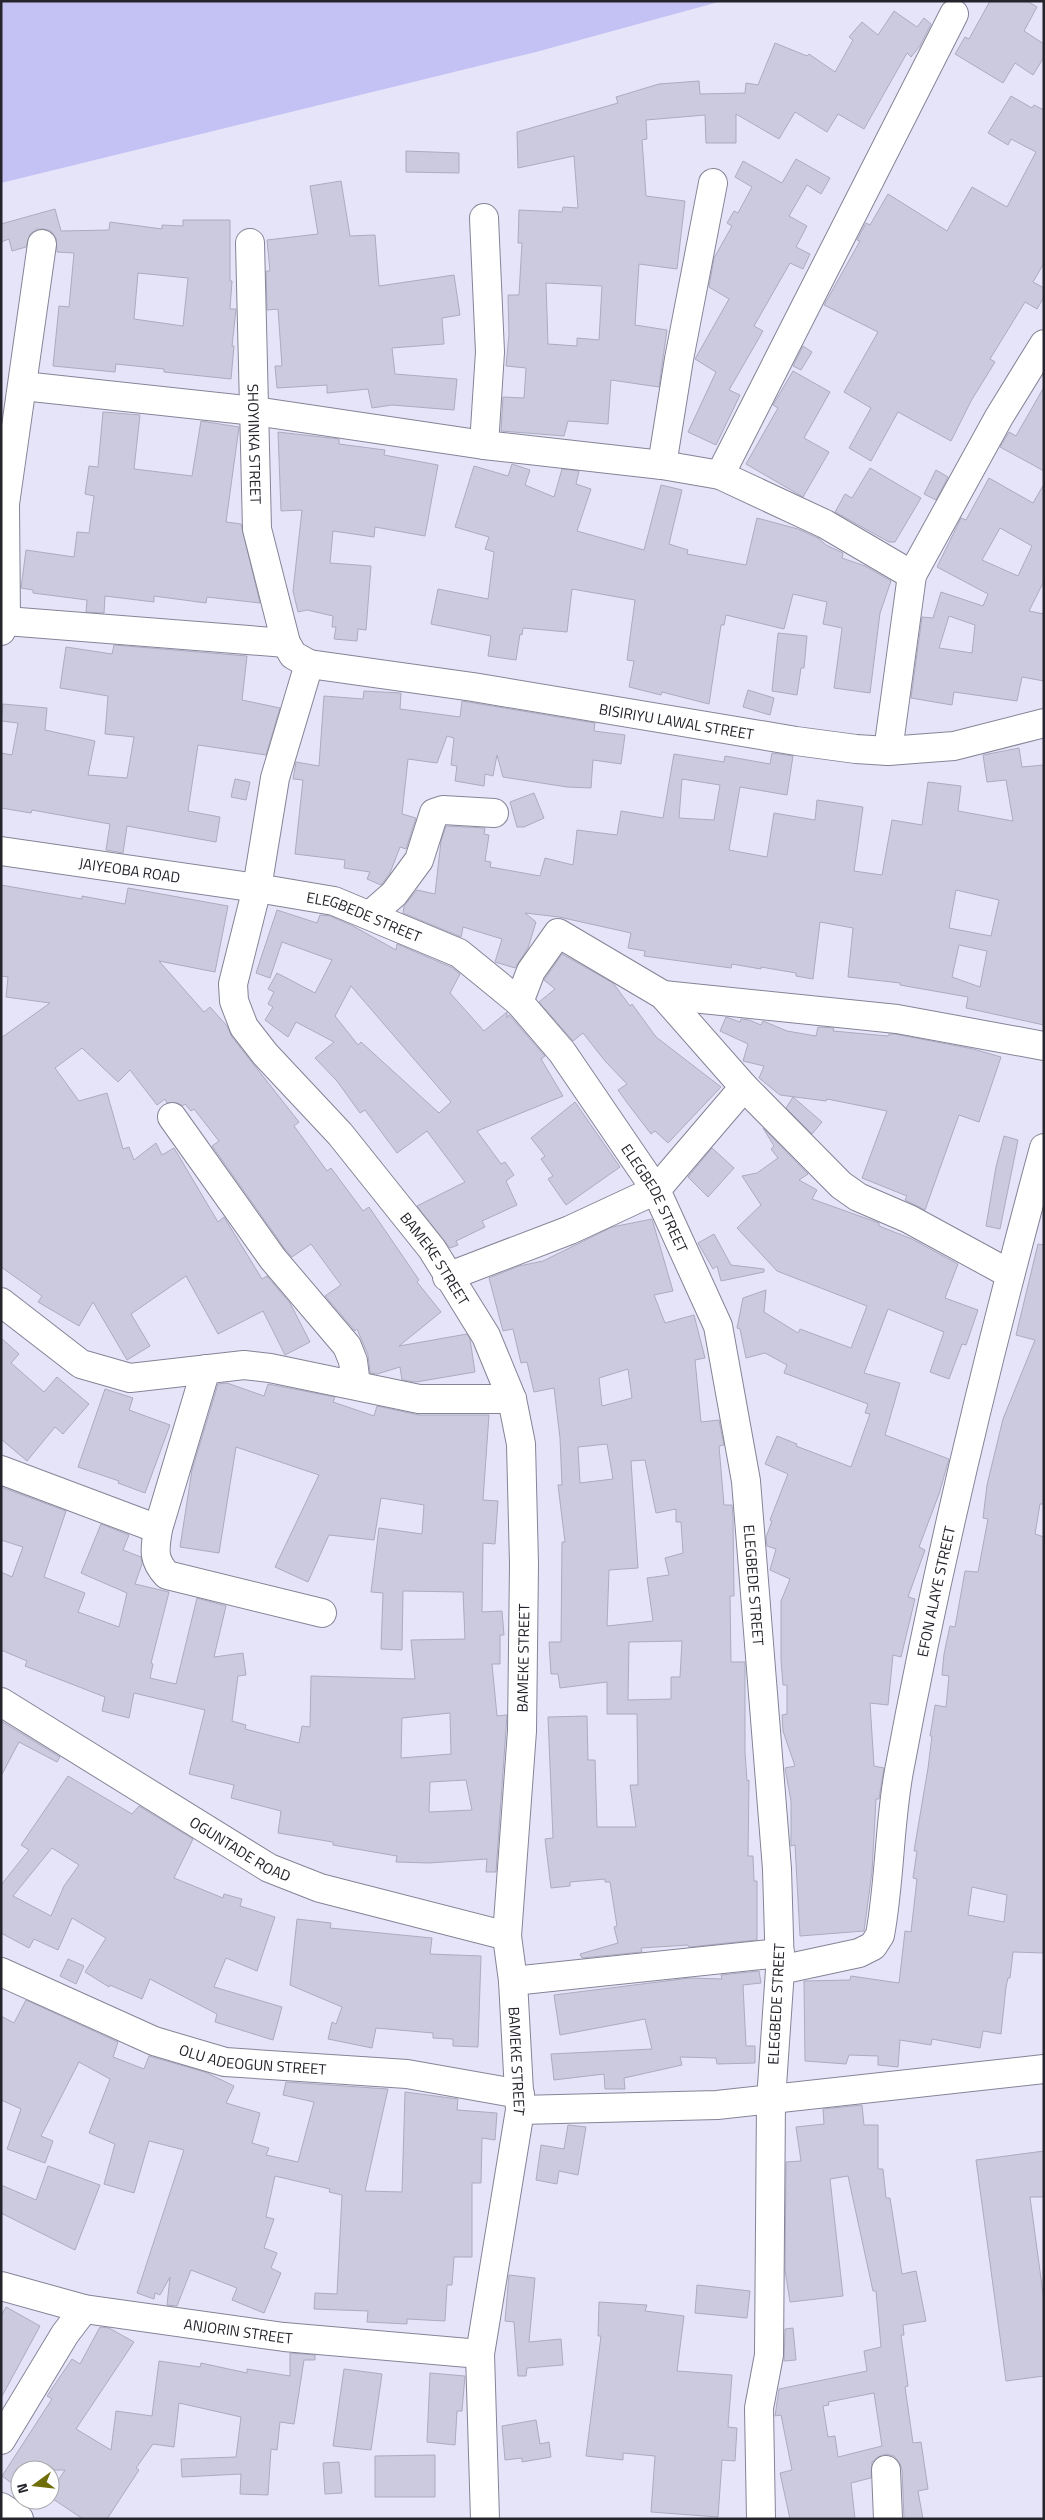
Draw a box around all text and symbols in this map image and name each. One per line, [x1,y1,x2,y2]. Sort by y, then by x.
street label: SHOYINKA STREET [242,384,268,504]
street label: BISIRIYU LAWAL STREET [597,697,756,745]
street label: JAIYEOBA ROAD [77,851,182,888]
street label: ELEGBEDE STREET [305,885,425,948]
street label: ELEGBEDE STREET [616,1139,694,1256]
street label: BAMEKE STREET [395,1207,476,1310]
street label: ELEGBEDE STREET [738,1524,771,1647]
street label: EFON ALAYE STREET [910,1524,961,1659]
street label: BAMEKE STREET [511,1603,535,1713]
street label: OGUNTADE ROAD [185,1810,294,1887]
street label: ELEGBEDE STREET [761,1943,791,2065]
street label: BAMEKE STREET [503,2006,532,2117]
street label: OLU ADEOGUN STREET [176,2038,327,2080]
street label: ANJORIN STREET [183,2312,294,2349]
north arrow [10,2460,60,2510]
text: N [11,2481,33,2496]

